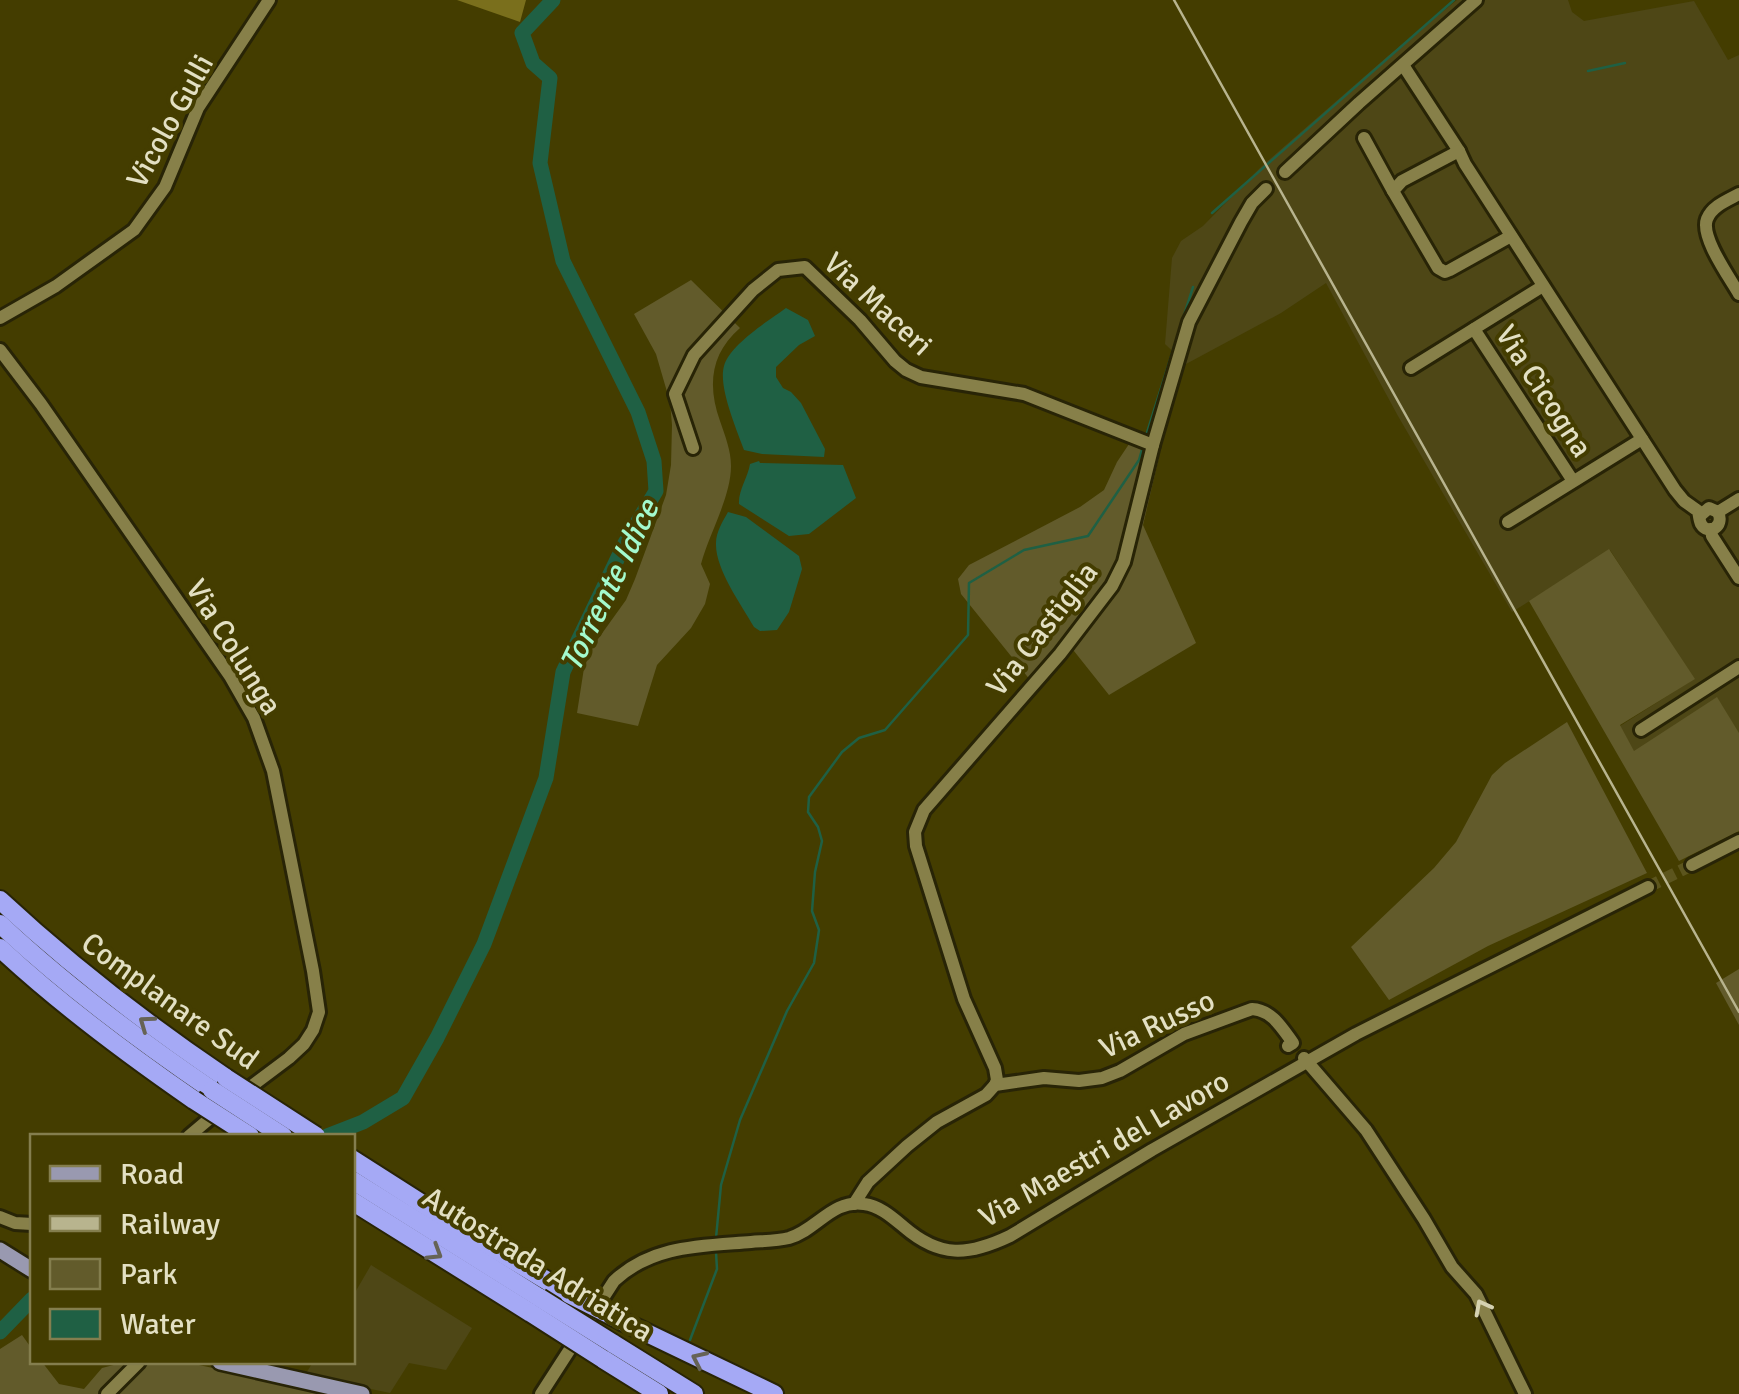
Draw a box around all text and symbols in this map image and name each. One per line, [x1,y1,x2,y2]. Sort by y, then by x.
street label: Vicolo Gulli [119,48,222,194]
street label: Via Maceri [816,245,940,364]
street label: Via Cicogna [1487,318,1600,464]
water label: Torrente Idice [551,491,669,677]
street label: Via Castiglia [979,555,1106,704]
street label: Via Colunga [177,573,290,722]
street label: Complanare Sud [74,925,266,1078]
street label: Via Russo [1094,982,1221,1067]
one-way arrow [138,1017,157,1035]
street label: Via Maestri del Lavoro [973,1063,1236,1236]
legend [30,1134,355,1364]
text: Road [120,1156,184,1193]
street label: Autostrada Adriatica [416,1179,660,1350]
text: Railway [120,1206,220,1243]
one-way arrow [424,1241,442,1260]
text: Park [120,1256,178,1293]
one-way arrow [1475,1299,1494,1317]
text: Water [120,1306,196,1343]
one-way arrow [691,1351,709,1371]

